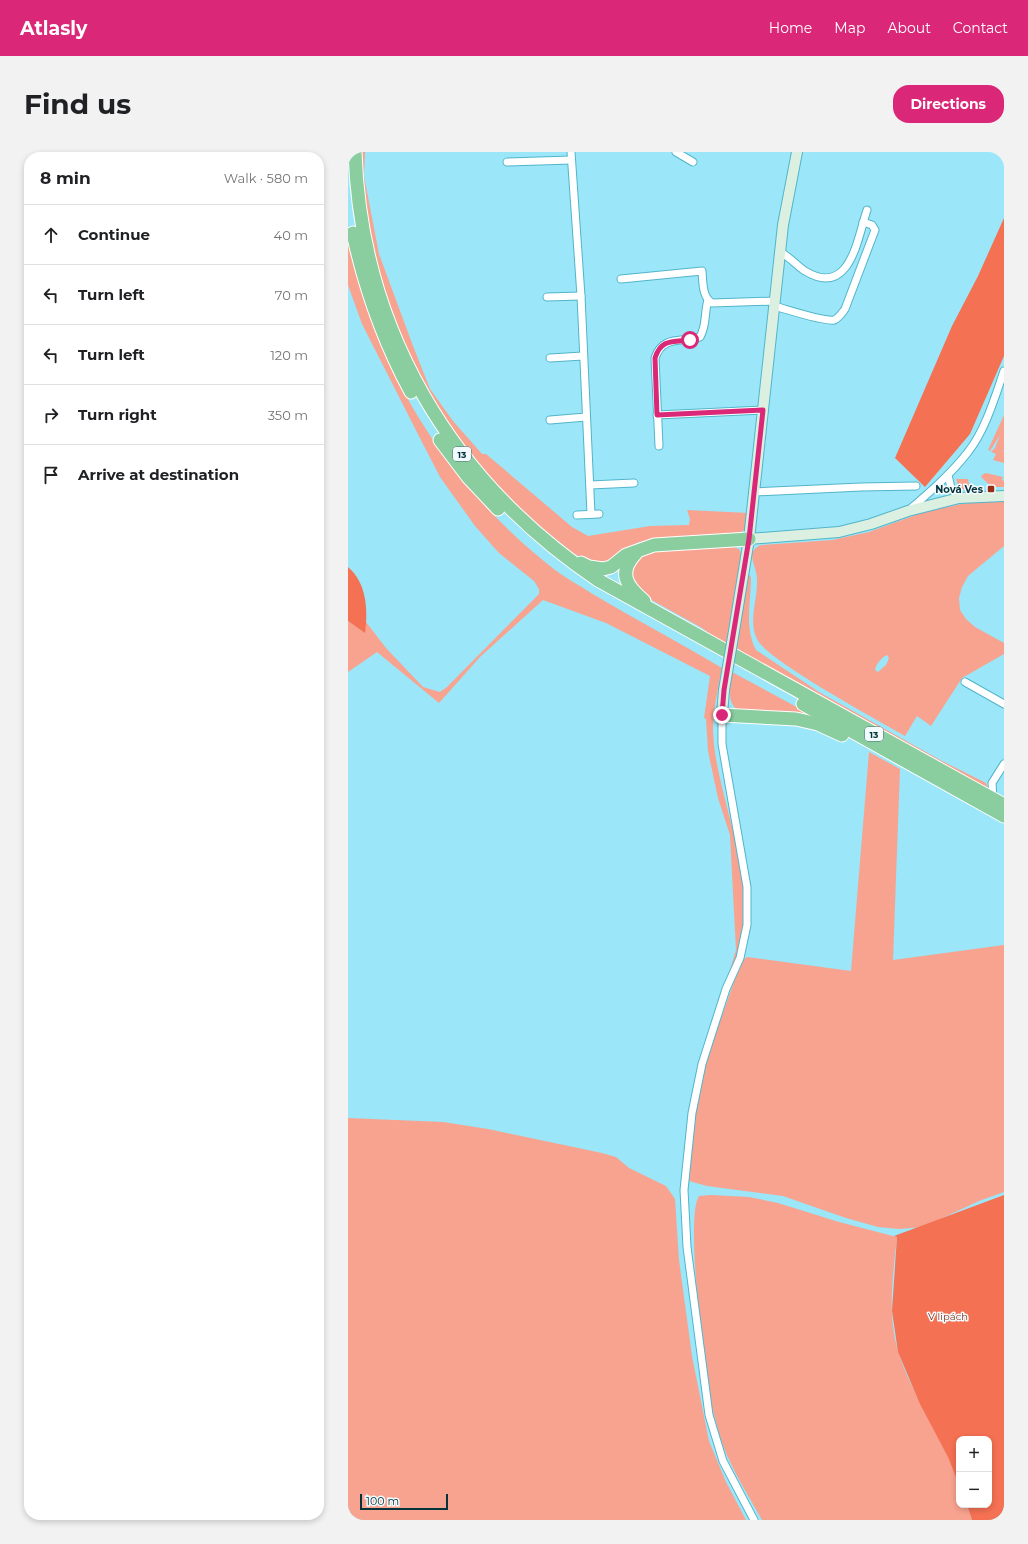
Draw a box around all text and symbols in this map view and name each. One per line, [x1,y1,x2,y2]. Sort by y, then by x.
text: Atlasly [20,17,87,40]
text: Home [769,19,812,37]
text: Map [834,19,865,37]
text: About [887,19,931,37]
text: Contact [953,19,1008,37]
button: Directions [893,85,1004,123]
text: Find us [24,87,131,121]
text: 8 min [40,168,91,188]
text: Walk · 580 m [224,170,308,186]
icon: ahead [40,224,62,246]
text: Continue [78,225,150,244]
text: 40 m [274,227,308,243]
icon: left [40,284,62,306]
text: Turn left [78,285,145,304]
text: 70 m [275,287,308,303]
route start [681,331,699,349]
icon: left [40,344,62,366]
text: Turn left [78,345,145,364]
text: 120 m [270,347,308,363]
icon: right [40,404,62,426]
text: Turn right [78,405,157,424]
text: 350 m [268,407,308,423]
road number: 13 [453,447,471,461]
icon: arrive [40,464,62,486]
text: Arrive at destination [78,465,239,484]
place label: Nová Ves [935,483,984,496]
marker: Nová Ves [986,484,996,494]
route end [713,706,731,724]
road number: 13 [865,727,883,741]
park label: V lipách [928,1310,968,1323]
map controls [956,1436,992,1508]
button: + [956,1436,992,1472]
button: − [956,1472,992,1508]
scale bar [360,1492,448,1511]
text: 100 m [366,1494,399,1508]

